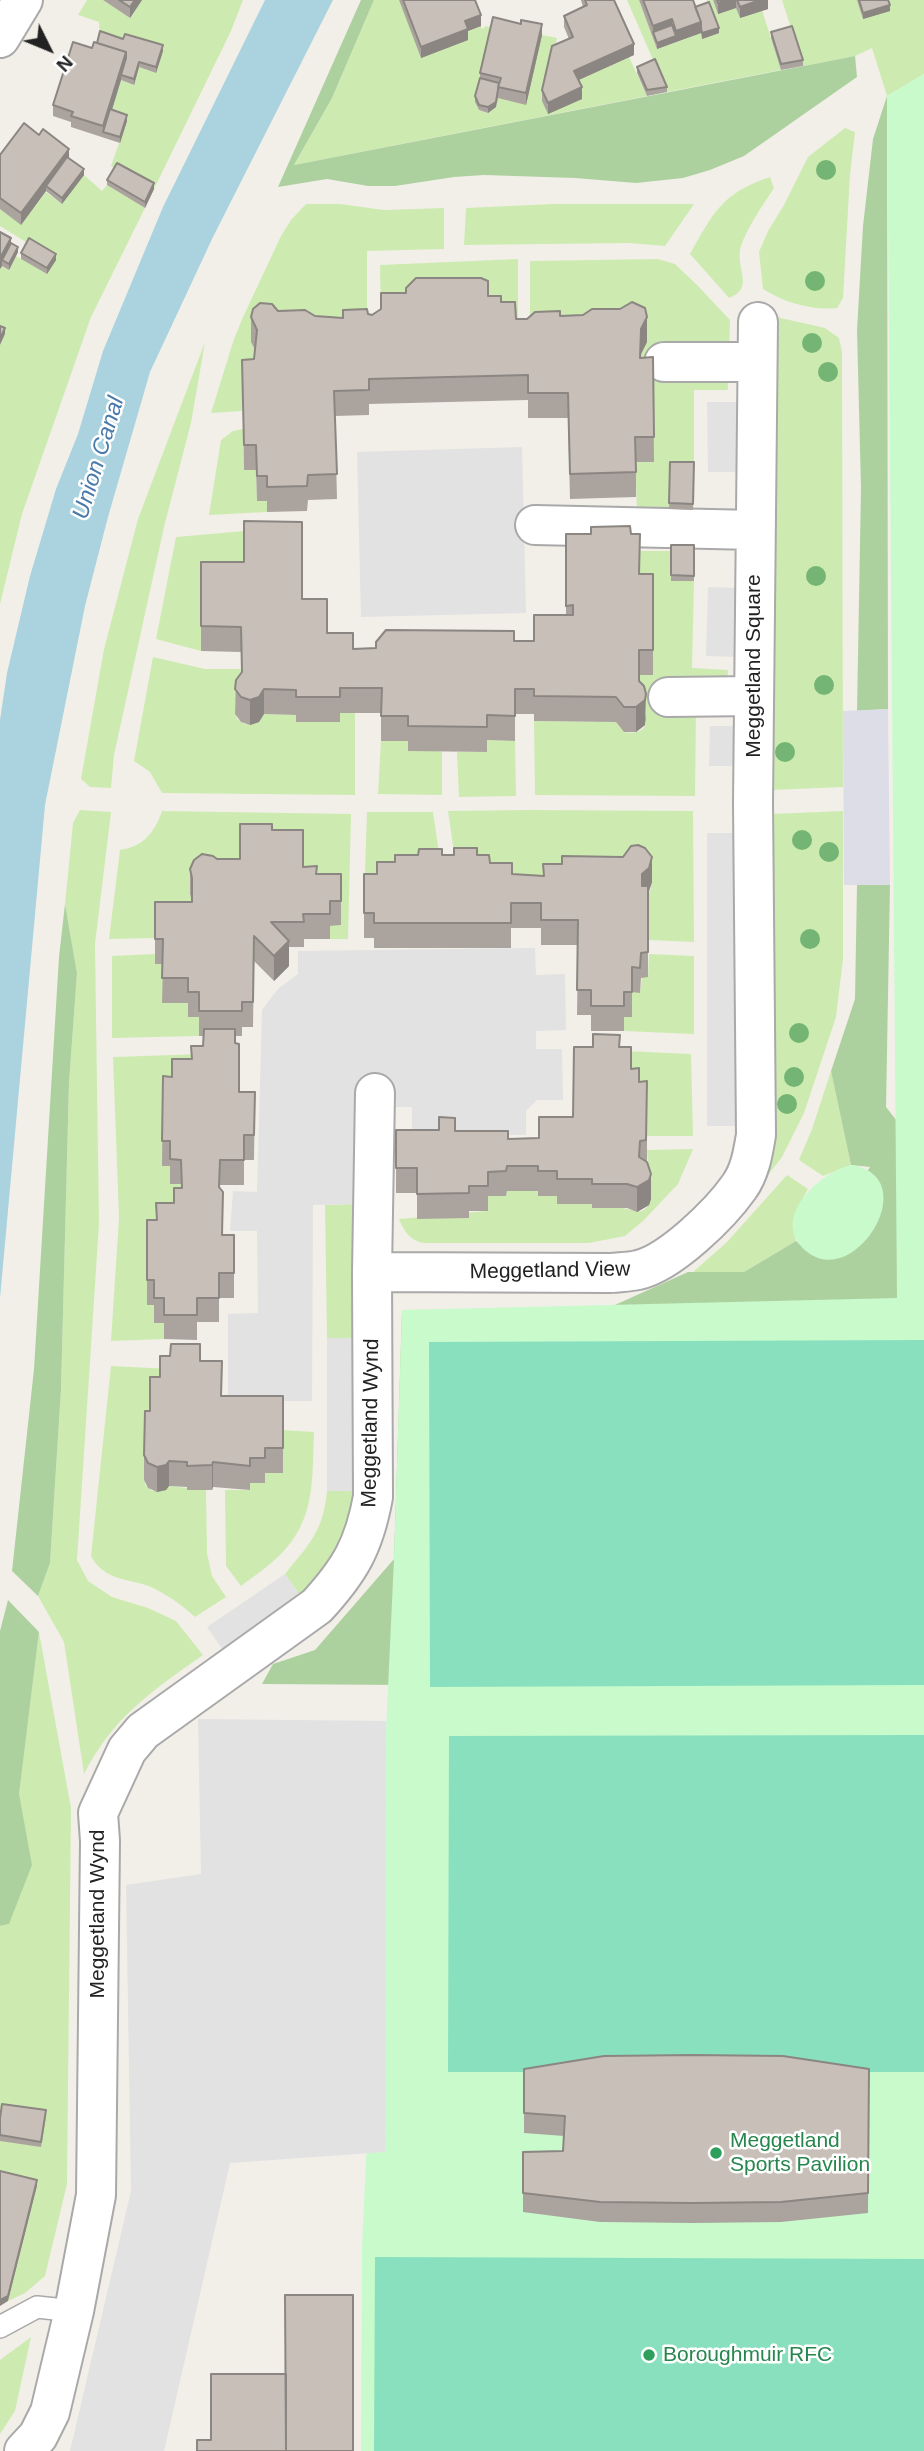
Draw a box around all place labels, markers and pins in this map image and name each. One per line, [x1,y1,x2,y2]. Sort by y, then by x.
place label: Meggetland Sports Pavilion [730,2128,870,2178]
marker: Meggetland Sports Pavilion [708,2145,724,2161]
place label: Boroughmuir RFC [663,2342,832,2368]
marker: Boroughmuir RFC [641,2347,657,2363]

